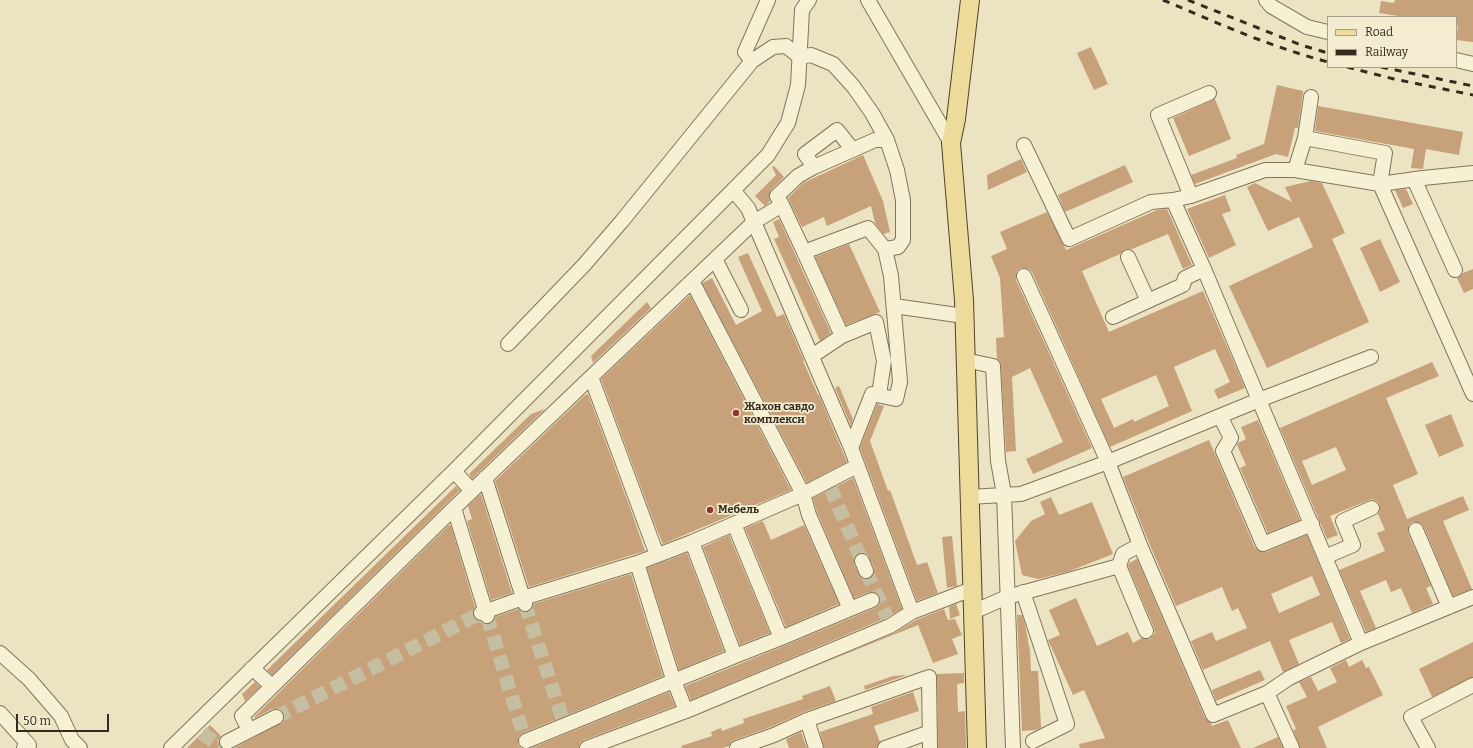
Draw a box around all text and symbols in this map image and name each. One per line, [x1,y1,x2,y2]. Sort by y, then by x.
legend [1327,16,1457,68]
text: Road [1365,25,1393,39]
text: Railway [1365,45,1408,59]
place label: Жахон савдо комплекси [744,400,814,426]
marker: Жахон савдо комплекси [731,408,741,418]
place label: Мебель [718,503,759,517]
marker: Мебель [705,505,715,515]
scale bar [18,706,111,732]
text: 50 m [23,714,51,728]

